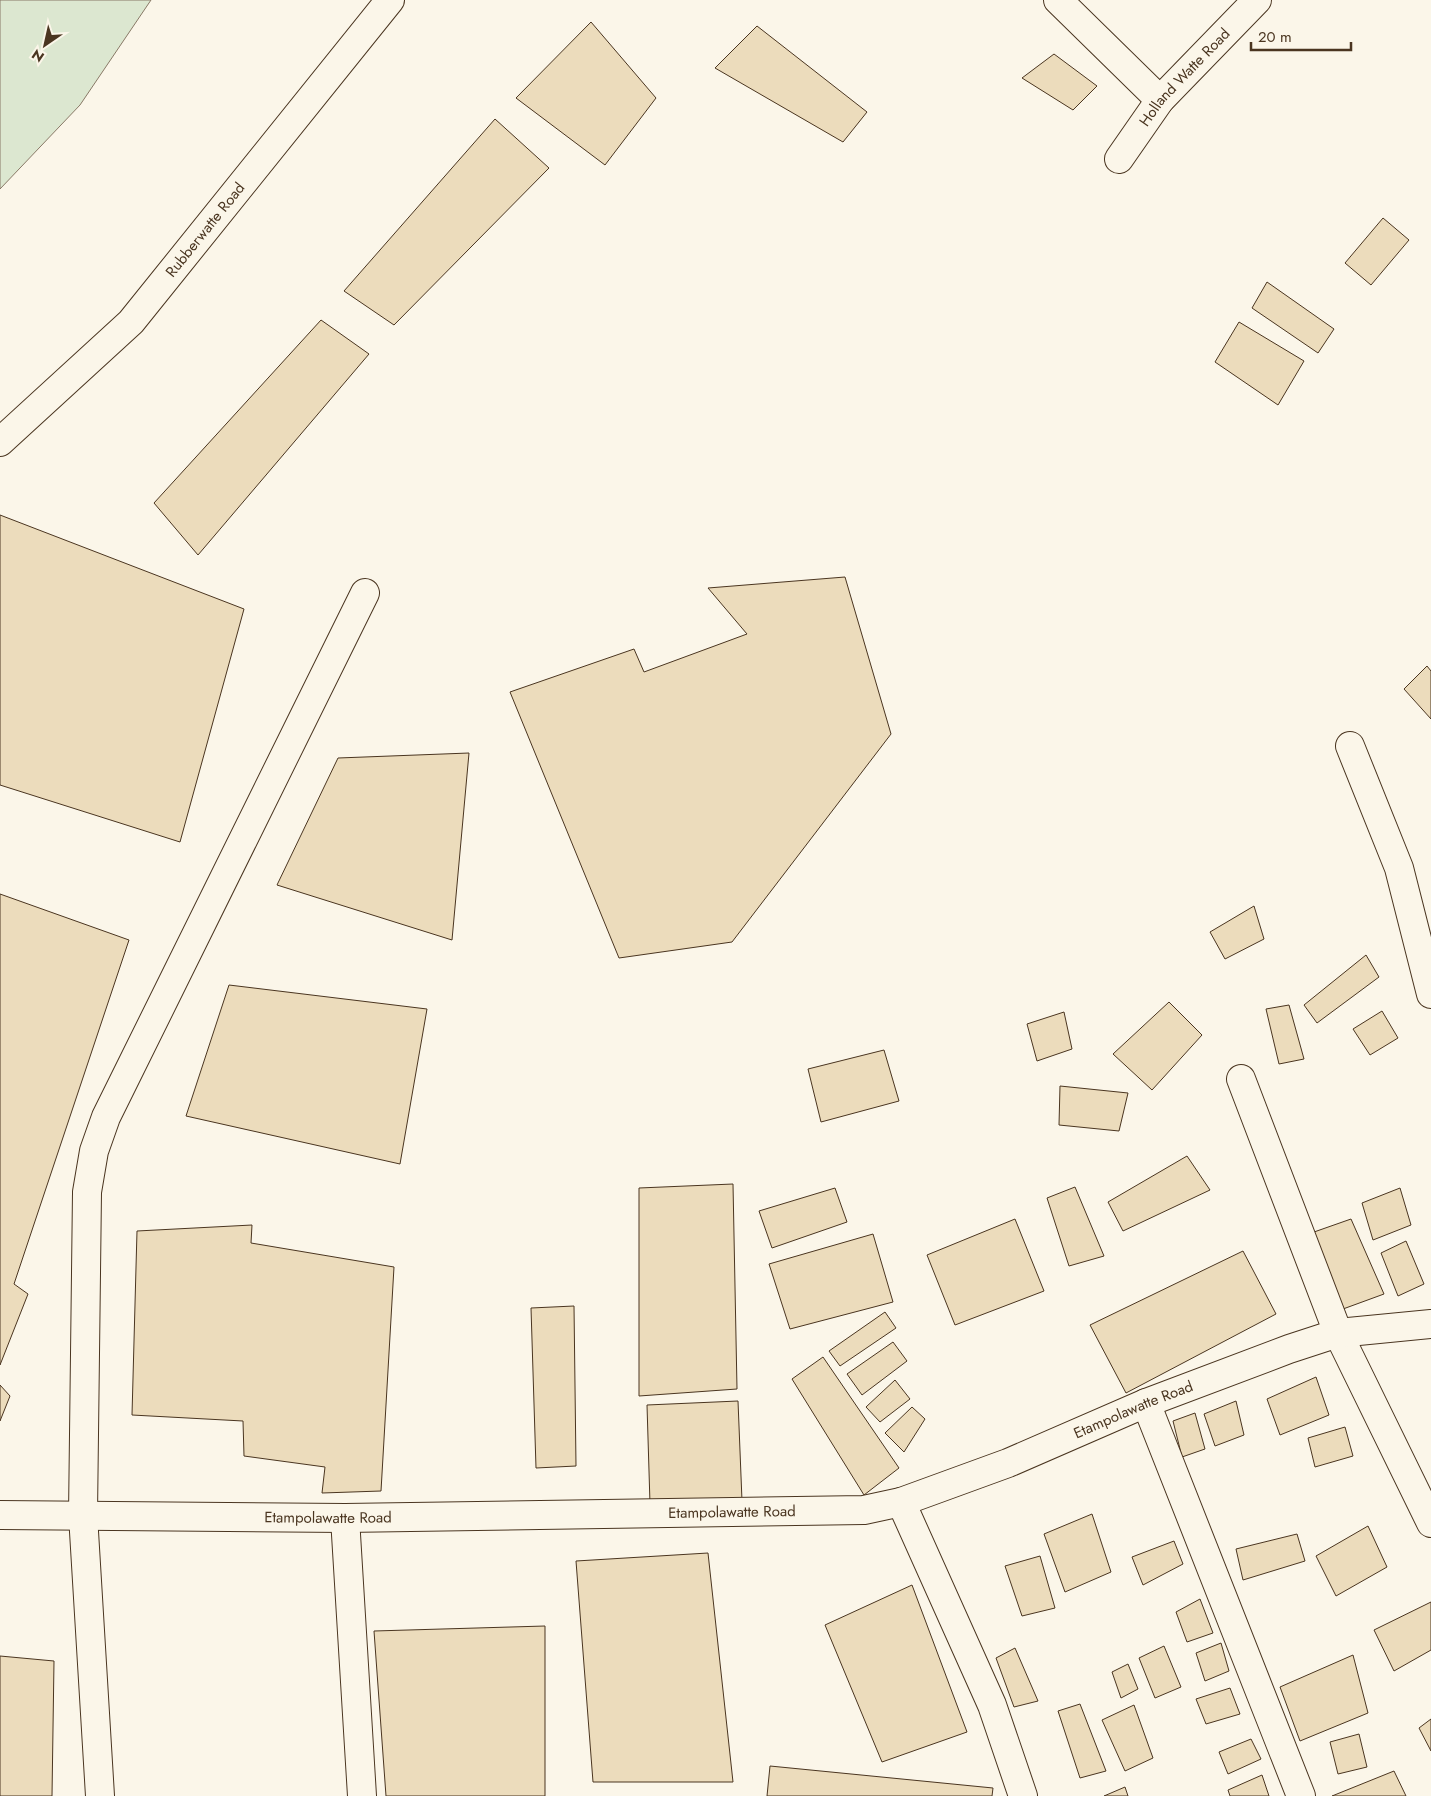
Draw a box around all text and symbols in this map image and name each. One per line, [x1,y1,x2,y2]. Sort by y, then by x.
north arrow [20,20,70,70]
scale bar [1251,20,1351,52]
street label: Holland Watte Road [1134,23,1235,131]
text: 20 m [1258,26,1292,48]
text: N [28,44,48,67]
street label: Rubberwatte Road [160,178,250,282]
street label: Etampolawatte Road [1070,1375,1196,1444]
street label: Etampolawatte Road [668,1500,796,1524]
street label: Etampolawatte Road [264,1506,392,1529]

